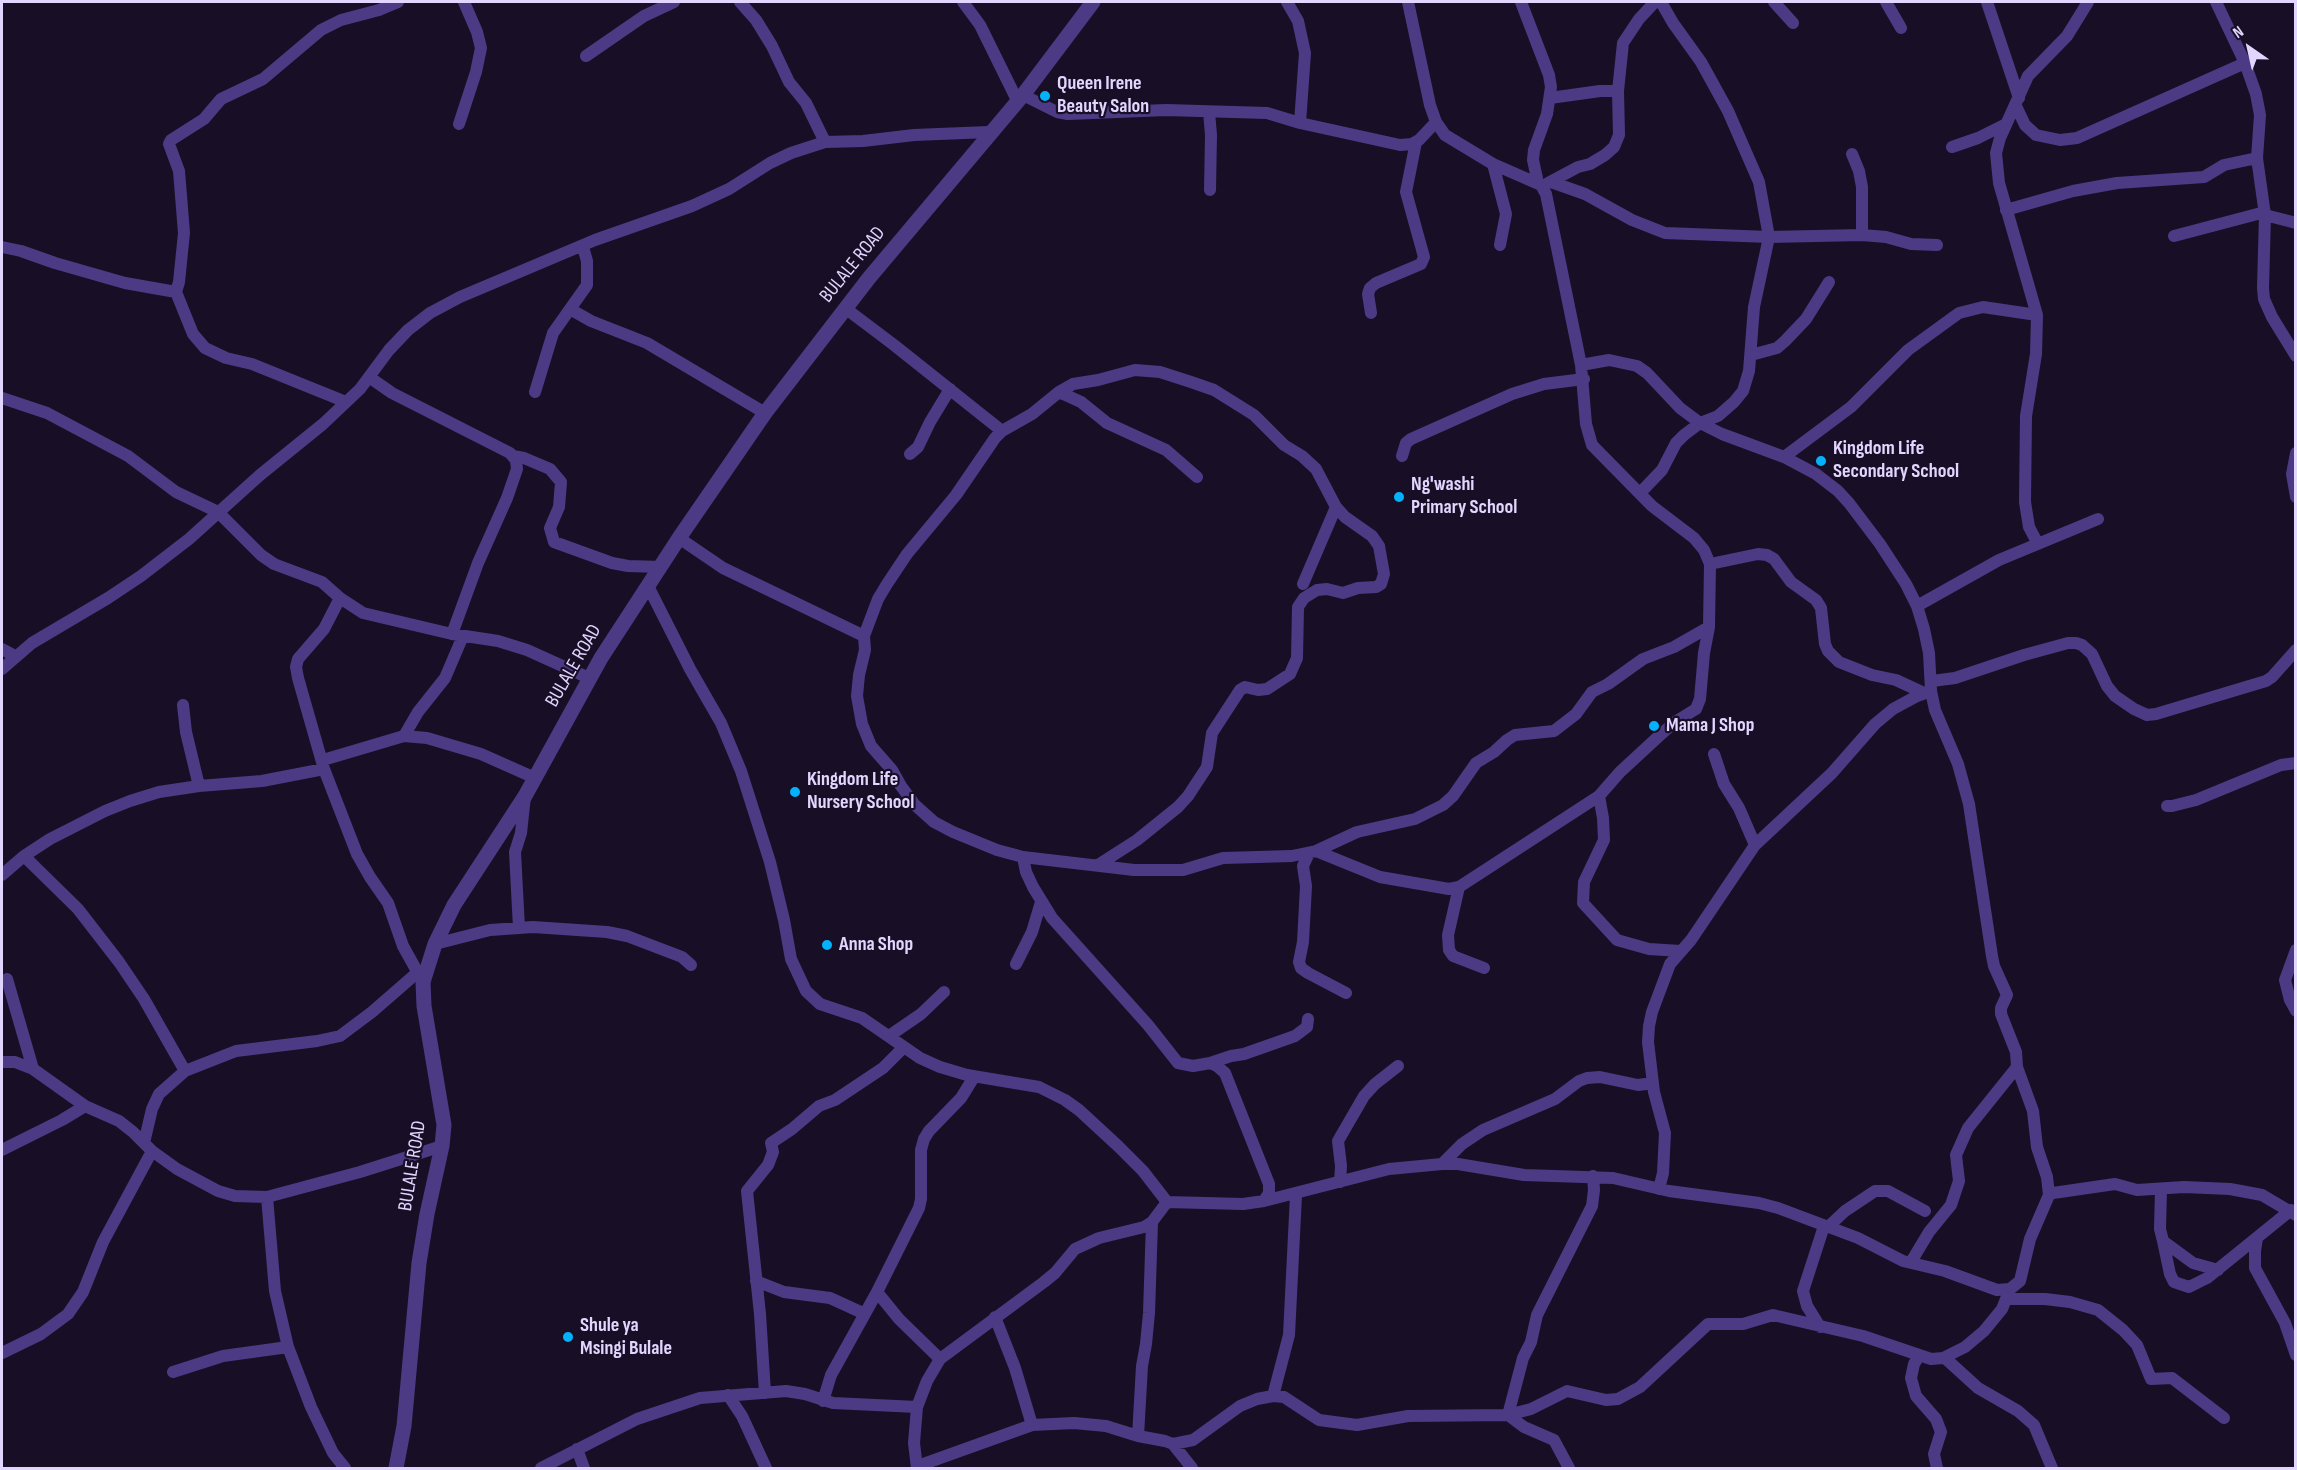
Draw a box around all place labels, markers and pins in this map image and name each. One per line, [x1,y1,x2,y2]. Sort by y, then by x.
place label: Queen Irene Beauty Salon [1057,72,1149,119]
marker: Queen Irene Beauty Salon [1038,89,1052,103]
place label: Kingdom Life Secondary School [1833,437,1959,484]
marker: Kingdom Life Secondary School [1814,454,1828,468]
place label: Ng'washi Primary School [1411,473,1517,520]
marker: Ng'washi Primary School [1392,490,1406,504]
place label: Mama J Shop [1666,714,1754,738]
marker: Mama J Shop [1647,719,1661,733]
place label: Kingdom Life Nursery School [807,768,914,815]
marker: Kingdom Life Nursery School [788,785,802,799]
place label: Anna Shop [839,933,913,957]
marker: Anna Shop [820,938,834,952]
place label: Shule ya Msingi Bulale [580,1314,672,1361]
marker: Shule ya Msingi Bulale [561,1330,575,1344]

